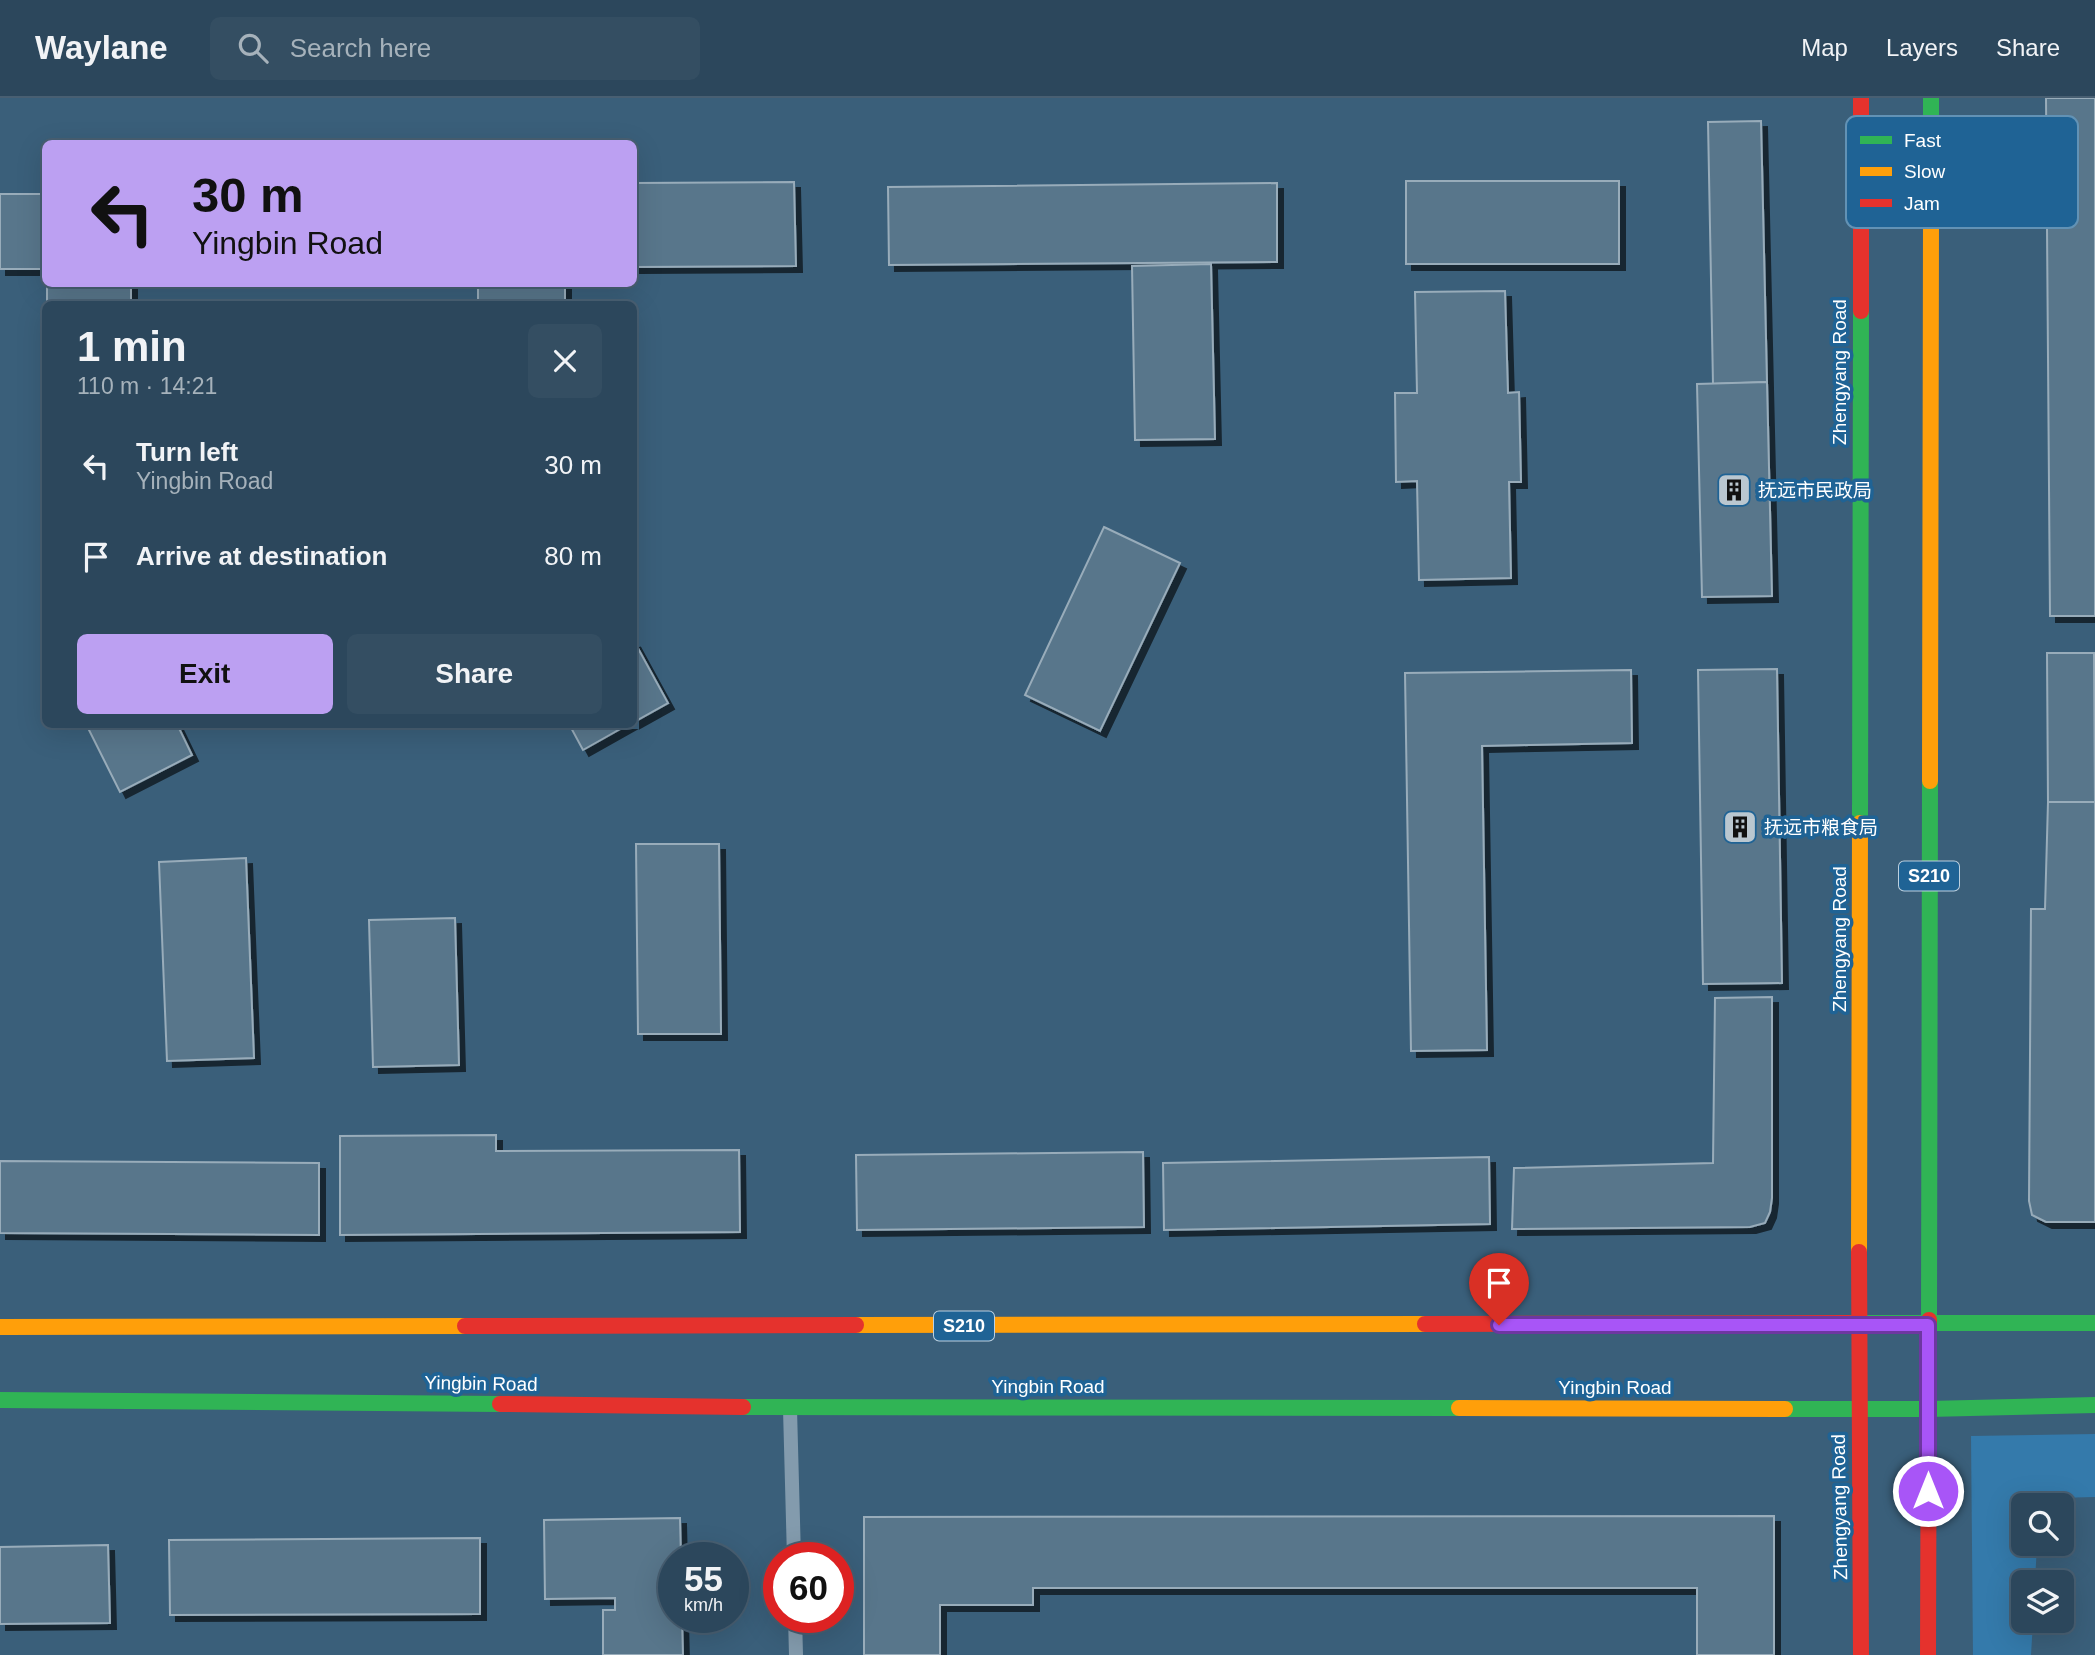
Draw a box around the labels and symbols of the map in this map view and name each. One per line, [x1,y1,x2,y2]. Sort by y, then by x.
legend [1846,116,2078,228]
text: Fast [1904,130,1942,151]
text: Slow [1904,161,1945,182]
text: Jam [1904,193,1940,214]
street label: Zhengyang Road [1829,299,1850,445]
building icon: 抚远市民政局 [1715,471,1753,509]
place label: 抚远市民政局 [1758,480,1872,501]
building icon: 抚远市粮食局 [1721,808,1759,846]
place label: 抚远市粮食局 [1764,817,1878,838]
road number: S210 [1899,862,1959,890]
street label: Zhengyang Road [1829,866,1850,1012]
pin [1469,1253,1529,1325]
road number: S210 [934,1311,994,1340]
street label: Yingbin Road [424,1372,538,1395]
street label: Yingbin Road [991,1376,1105,1397]
street label: Yingbin Road [1558,1377,1672,1398]
street label: Zhengyang Road [1828,1434,1851,1580]
position arrow [1891,1454,1965,1528]
speed limit sign: 60 [763,1542,854,1633]

